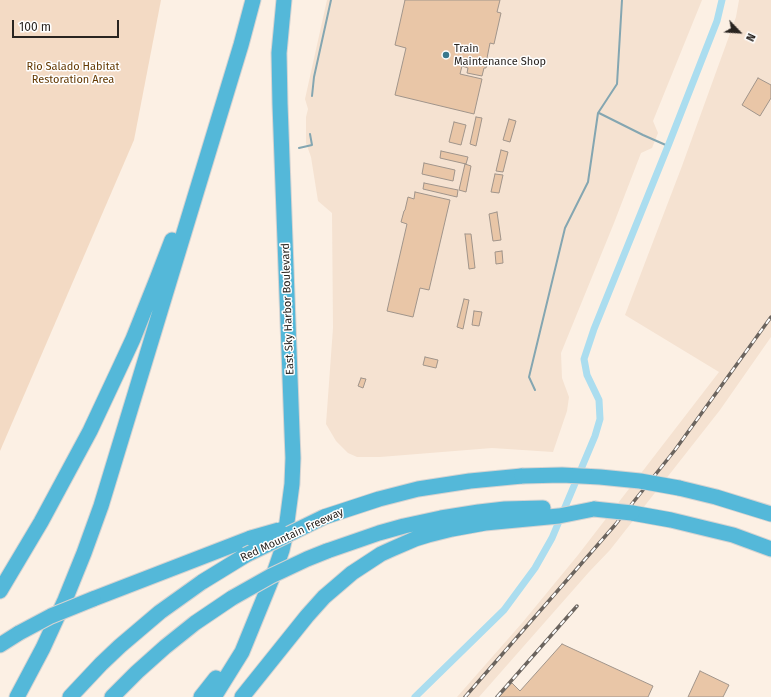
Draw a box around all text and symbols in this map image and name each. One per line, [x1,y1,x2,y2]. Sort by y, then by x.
scale bar [14,12,121,38]
north arrow [719,12,759,52]
text: 100 m [19,20,51,34]
text: N [743,31,758,43]
place label: Train Maintenance Shop [454,42,546,68]
marker: Train Maintenance Shop [441,50,451,60]
park label: Rio Salado Habitat Restoration Area [27,60,119,86]
street label: East Sky Harbor Boulevard [279,243,297,375]
street label: Red Mountain Freeway [238,505,346,565]

